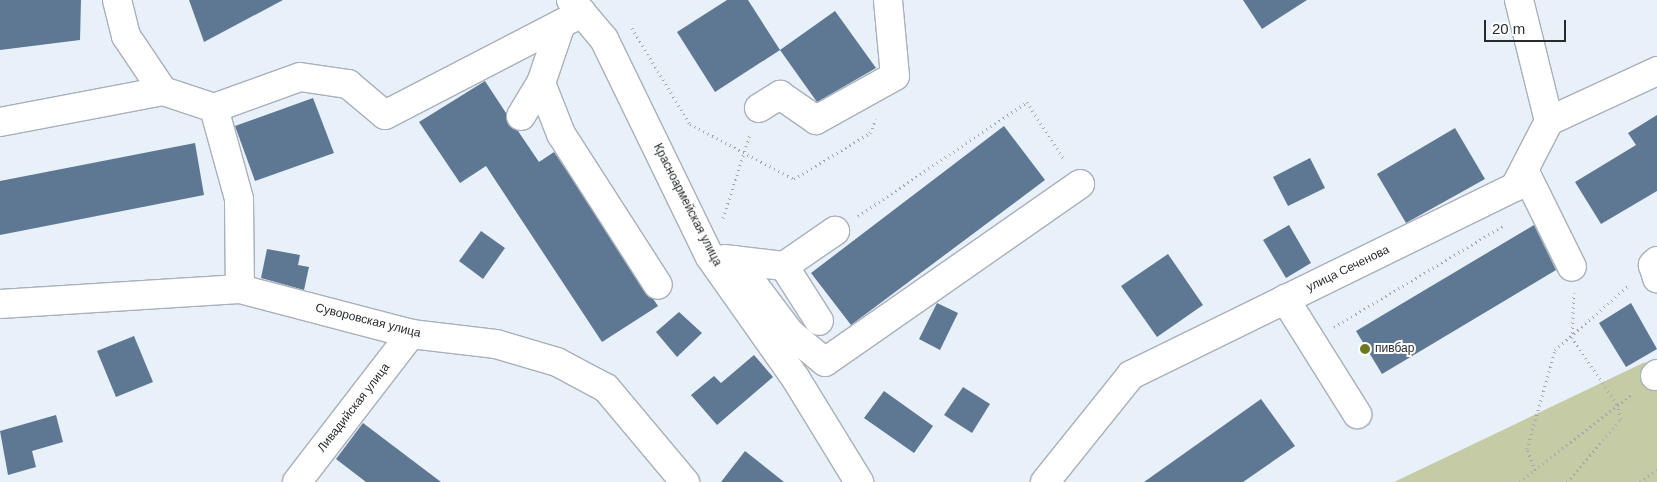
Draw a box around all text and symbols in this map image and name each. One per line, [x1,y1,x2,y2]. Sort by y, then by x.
scale bar [1487,10,1570,42]
text: 20 m [1492,20,1525,37]
street label: Красноармейская улица [650,141,724,269]
street label: улица Сеченова [1304,243,1392,295]
street label: Суворовская улица [314,301,422,341]
place label: пивбар [1375,342,1414,356]
marker: пивбар [1359,343,1371,355]
street label: Ливадийская улица [315,361,393,455]

